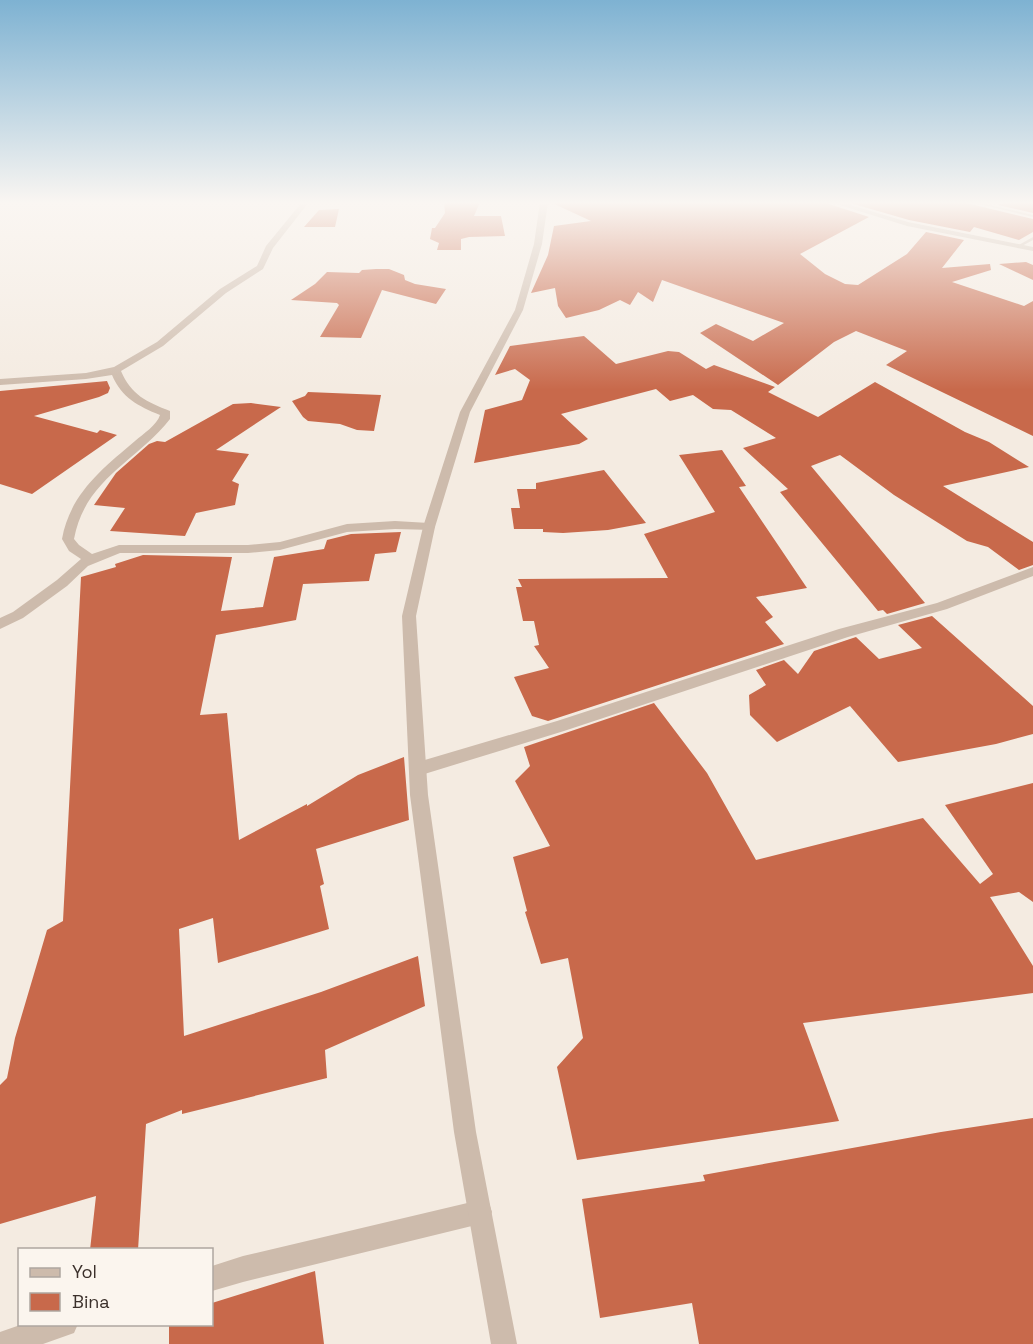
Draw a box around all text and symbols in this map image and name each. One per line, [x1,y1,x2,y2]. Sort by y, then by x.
legend [18,1248,213,1326]
text: Yol [72,1260,97,1283]
text: Bina [72,1290,110,1313]

